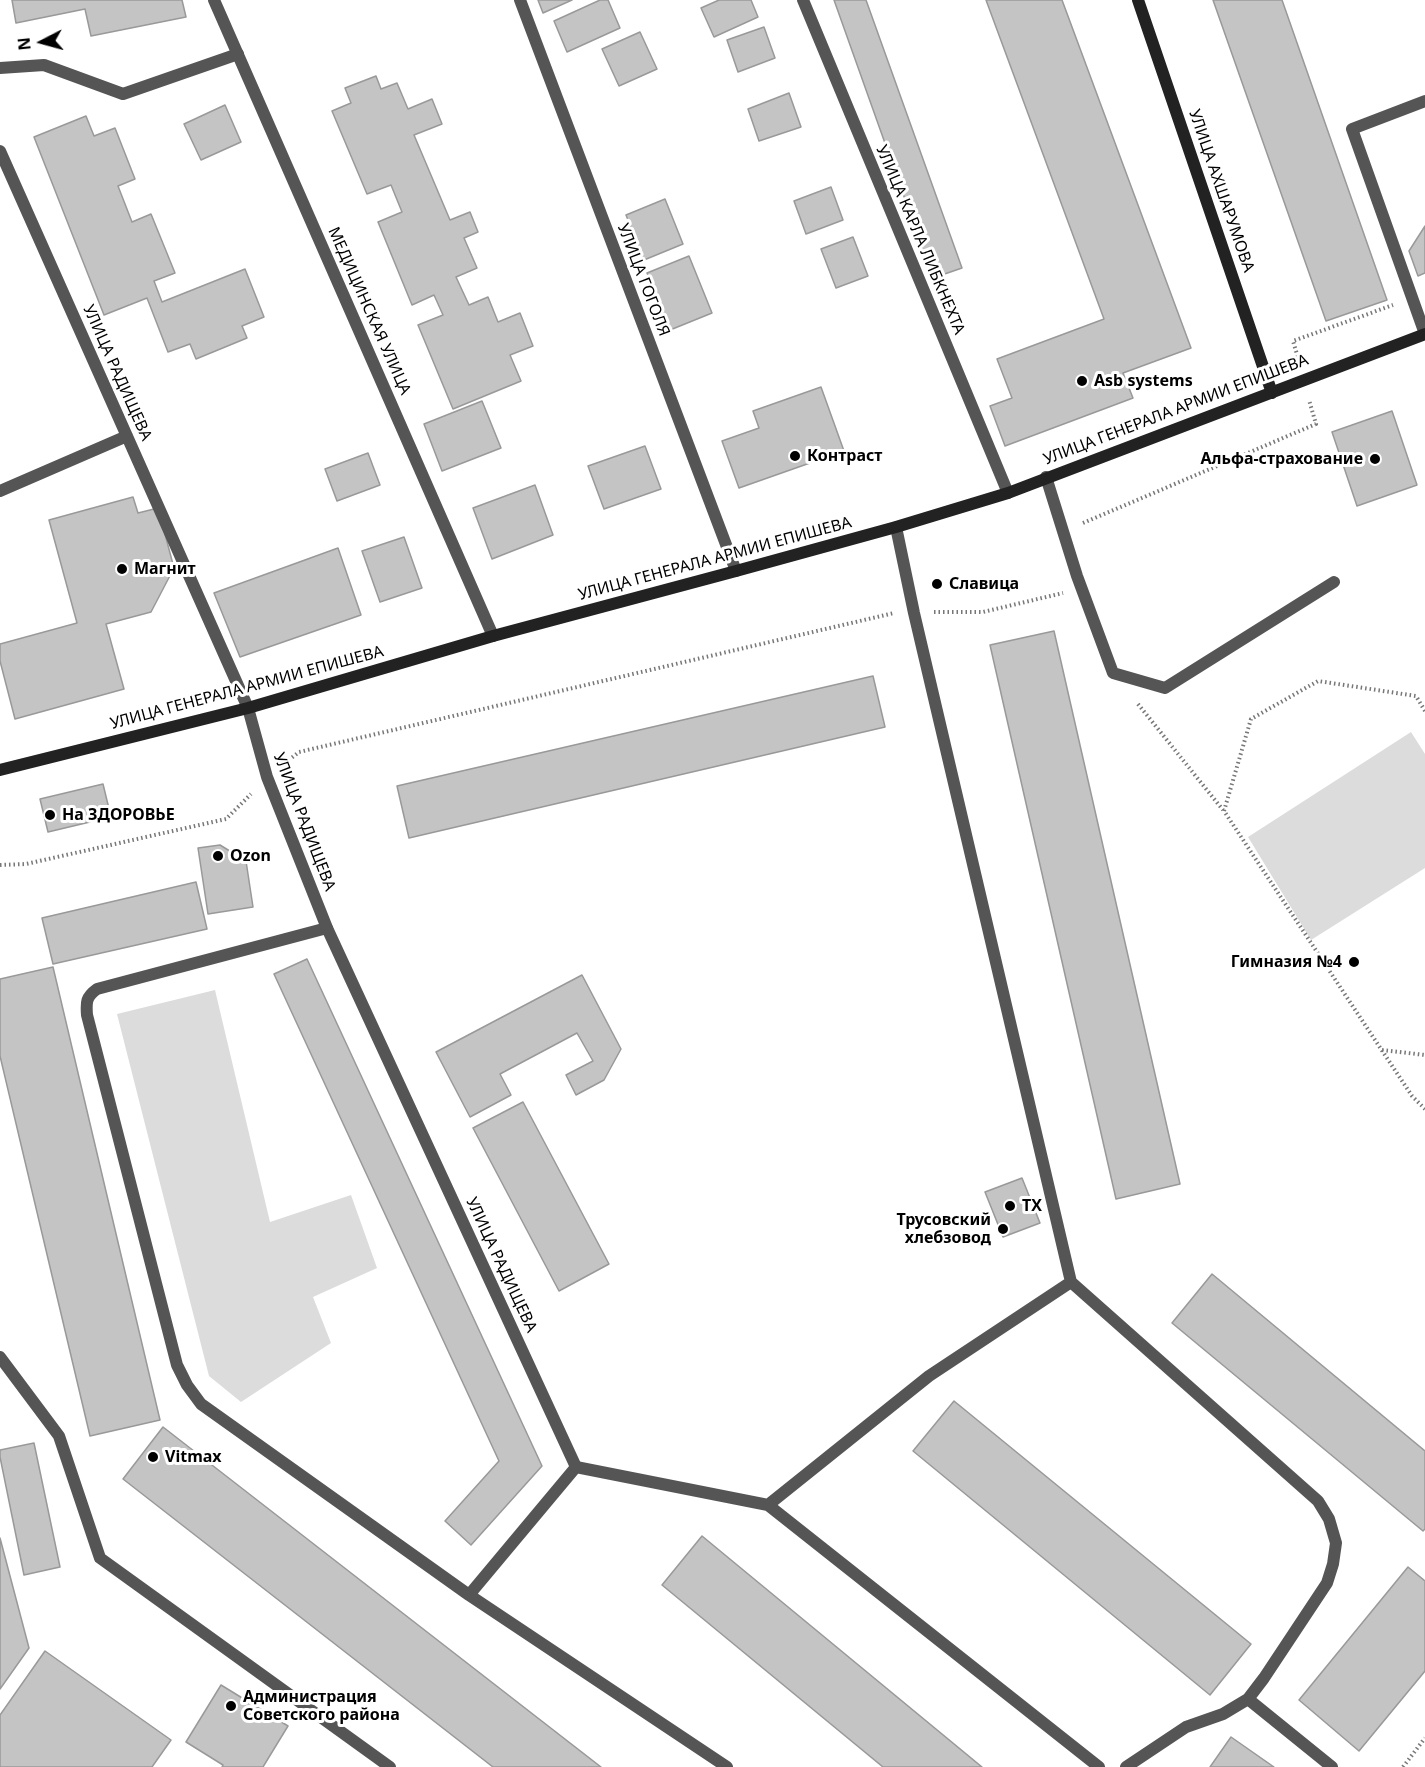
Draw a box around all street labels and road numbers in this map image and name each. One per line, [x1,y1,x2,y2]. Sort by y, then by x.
street label: УЛИЦА АХШАРУМОВА [1184,107,1258,275]
street label: УЛИЦА КАРЛА ЛИБКНЕХТА [871,143,969,337]
street label: УЛИЦА ГОГОЛЯ [613,221,673,339]
street label: МЕДИЦИНСКАЯ УЛИЦА [323,224,415,398]
street label: УЛИЦА РАДИЩЕВА [78,302,156,444]
street label: УЛИЦА ГЕНЕРАЛА АРМИИ ЕПИШЕВА [1041,351,1311,469]
street label: УЛИЦА ГЕНЕРАЛА АРМИИ ЕПИШЕВА [576,513,854,605]
street label: УЛИЦА ГЕНЕРАЛА АРМИИ ЕПИШЕВА [108,642,386,734]
street label: УЛИЦА РАДИЩЕВА [269,750,339,894]
street label: УЛИЦА РАДИЩЕВА [461,1194,541,1336]

